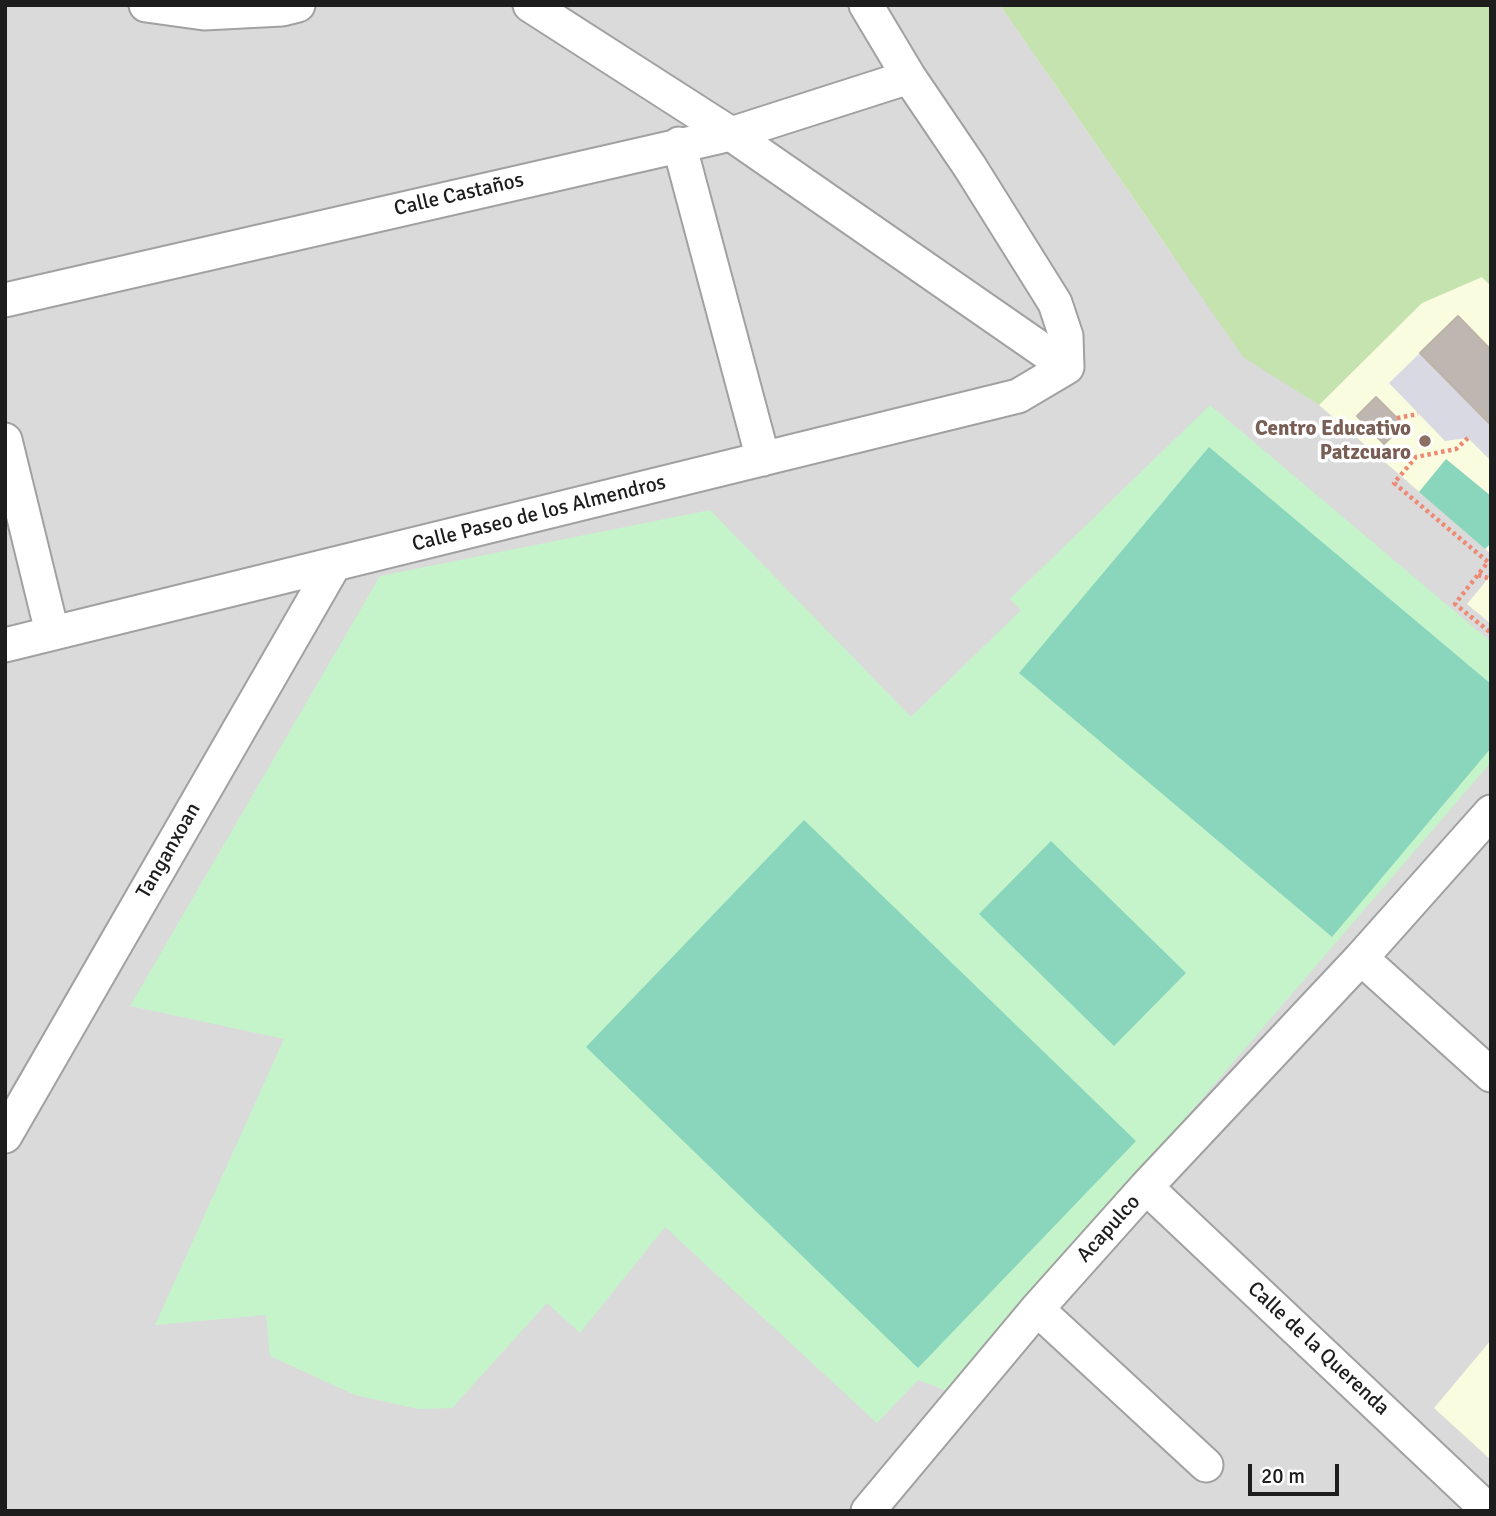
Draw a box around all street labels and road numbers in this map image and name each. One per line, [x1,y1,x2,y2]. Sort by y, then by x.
street label: Calle Castaños [392,168,526,222]
street label: Calle Paseo de los Almendros [410,470,668,558]
street label: Tanganxoan [131,799,207,903]
street label: Acapulco [1072,1190,1146,1268]
street label: Calle de la Querenda [1242,1277,1394,1421]

